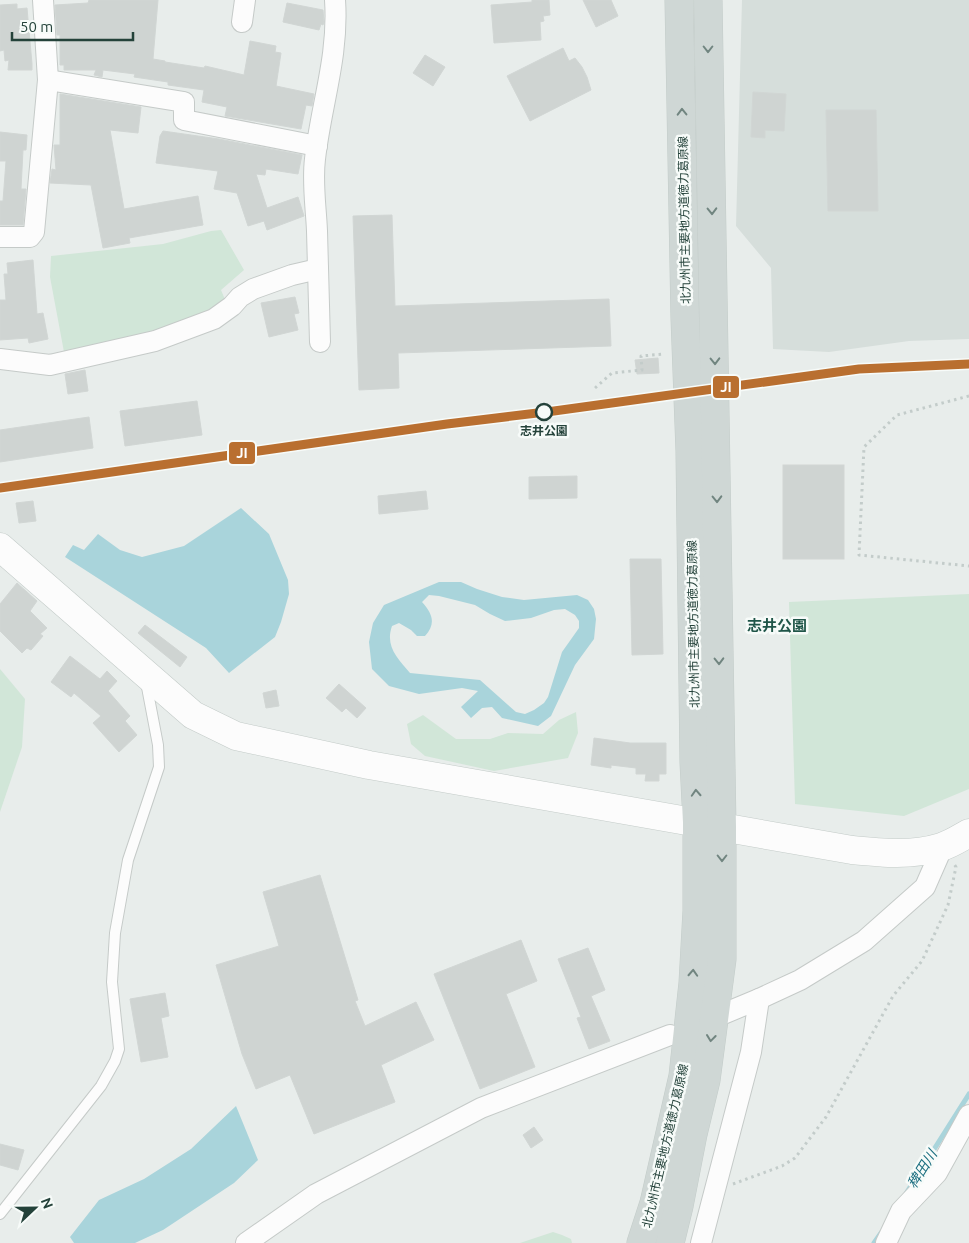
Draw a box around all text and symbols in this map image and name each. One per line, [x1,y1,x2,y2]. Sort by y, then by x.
scale bar [12,10,134,42]
text: 50 m [20,18,53,35]
one-way arrow [703,45,713,53]
one-way arrow [677,107,687,115]
street label: 北九州市主要地方道徳力葛原線 [676,136,692,304]
one-way arrow [707,208,717,215]
one-way arrow [710,358,720,365]
line badge: JI [712,375,740,399]
text: JI [720,379,732,395]
marker: 志井公園 [535,403,553,421]
place label: 志井公園 [520,424,568,437]
line badge: JI [228,441,256,465]
text: JI [236,445,248,461]
one-way arrow [712,495,722,503]
street label: 北九州市主要地方道徳力葛原線 [685,540,701,708]
district label: 志井公園 [747,617,807,634]
one-way arrow [714,657,725,665]
one-way arrow [690,788,701,796]
one-way arrow [717,855,727,863]
one-way arrow [688,968,699,976]
one-way arrow [706,1034,717,1042]
street label: 北九州市主要地方道徳力葛原線 [640,1063,690,1229]
water label: 稗田川 [904,1145,941,1191]
north arrow [10,1183,60,1233]
text: N [38,1195,56,1211]

